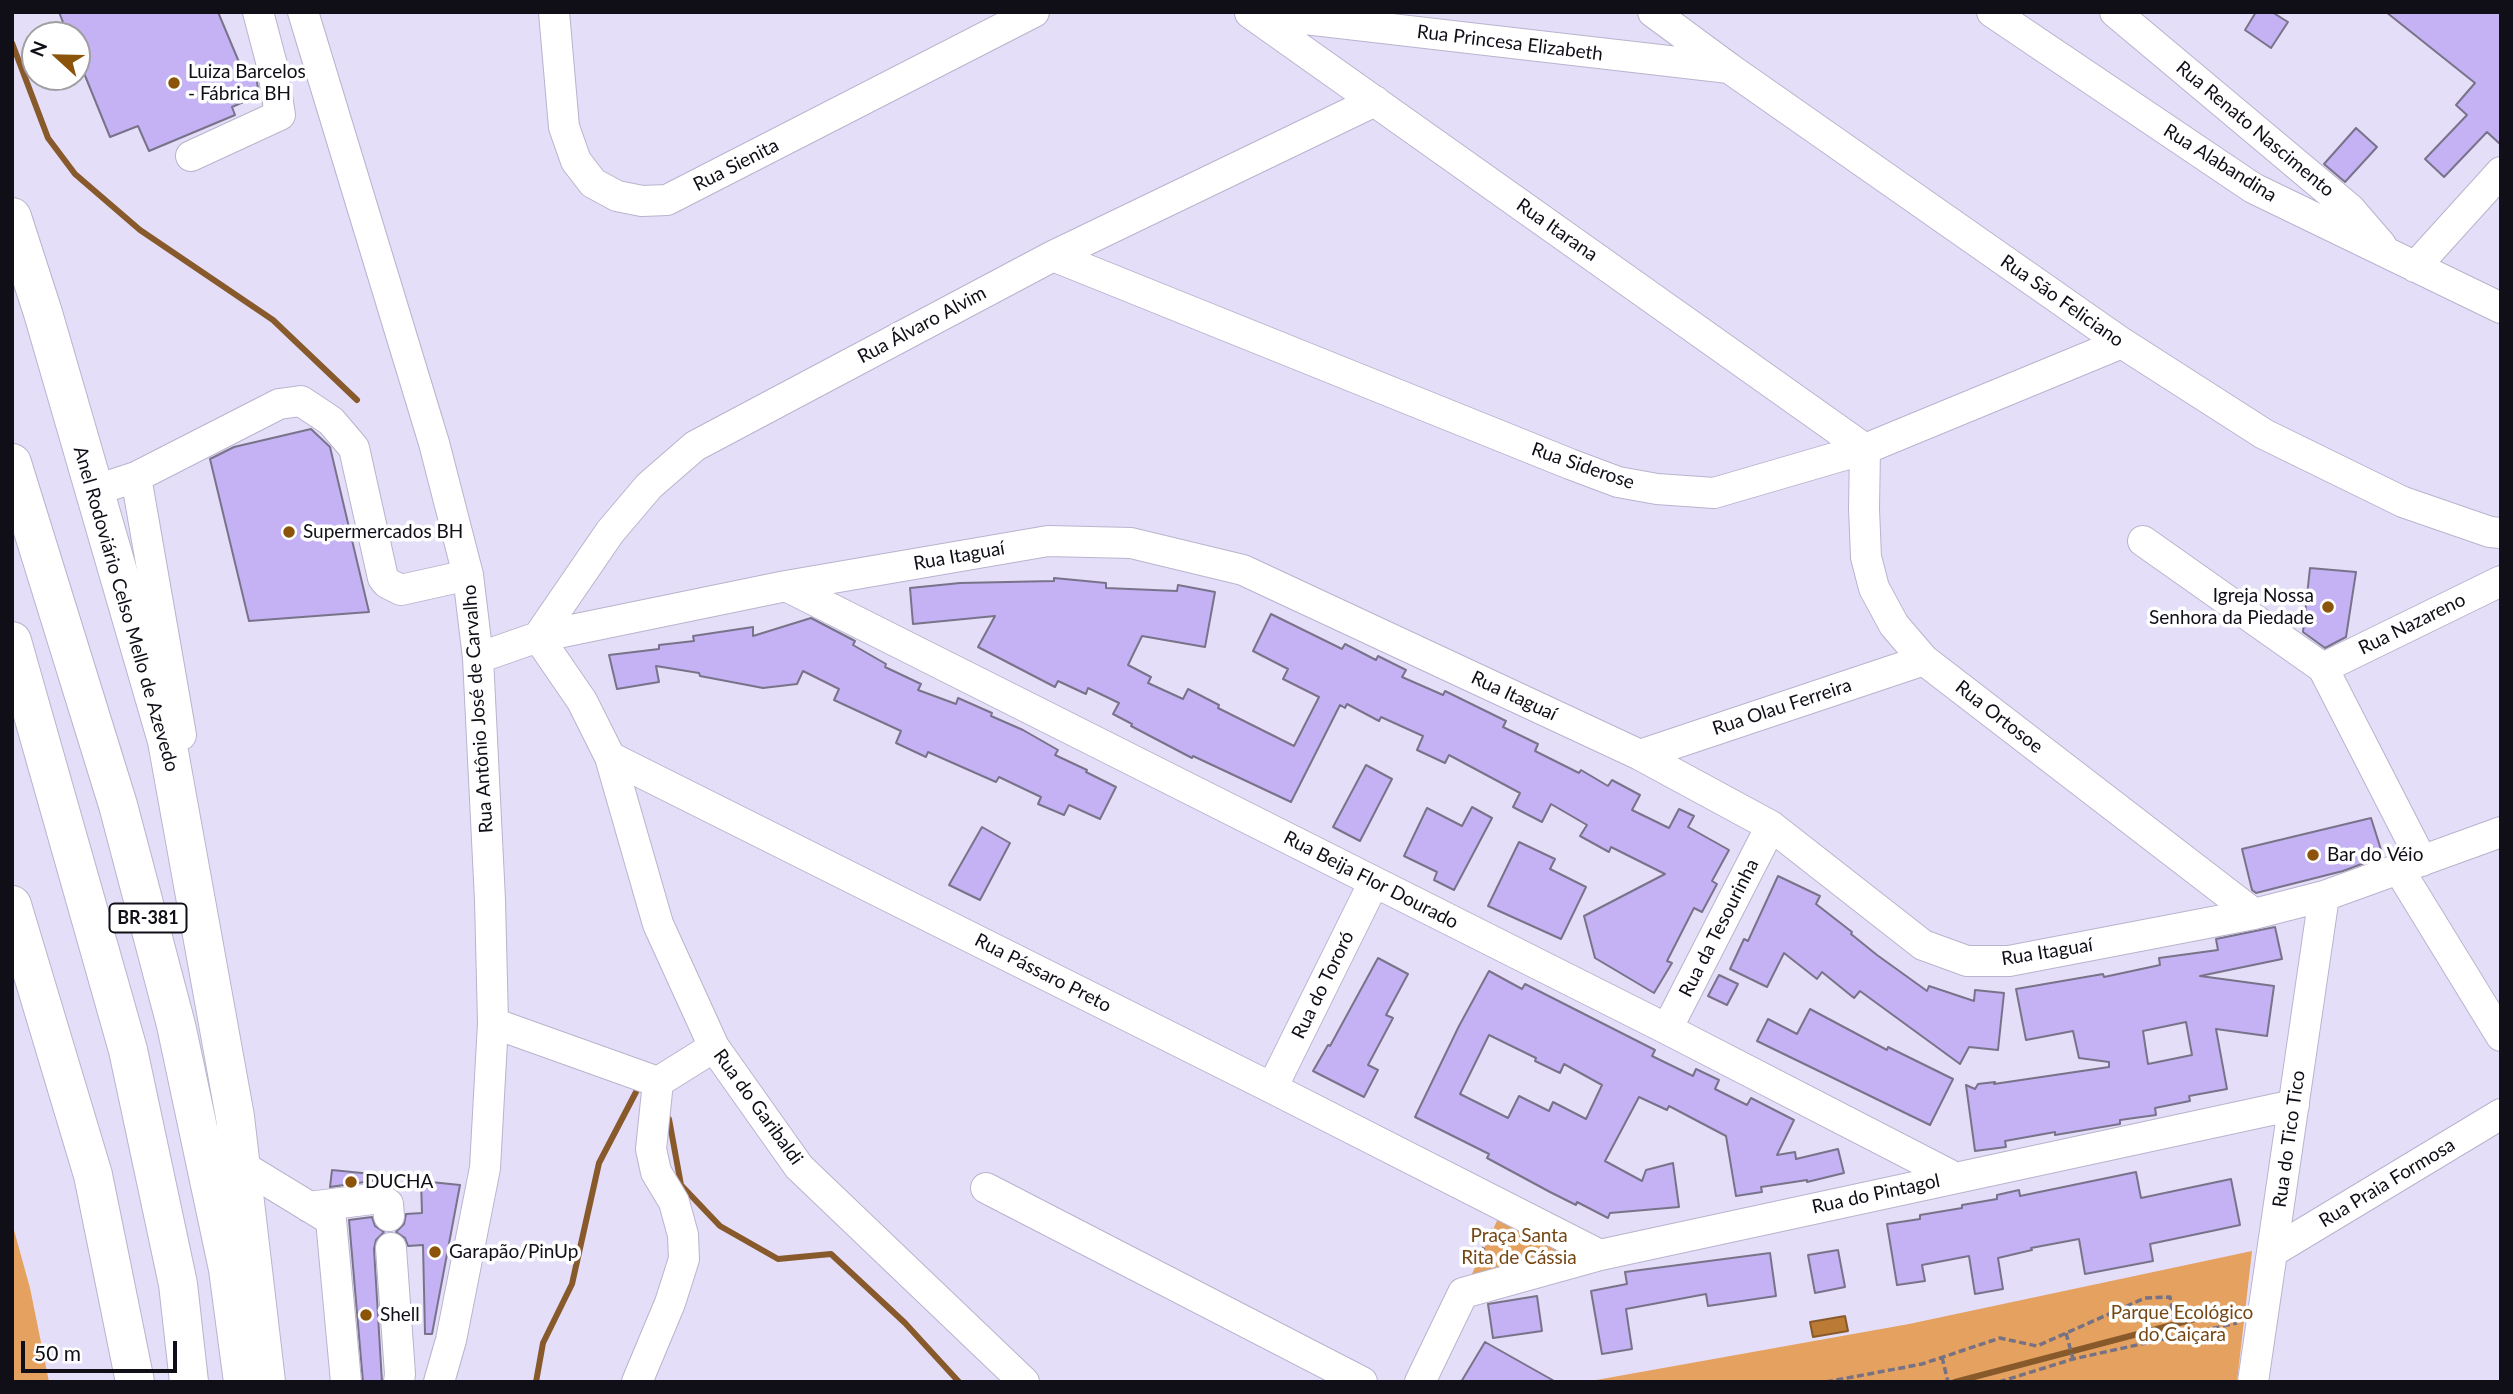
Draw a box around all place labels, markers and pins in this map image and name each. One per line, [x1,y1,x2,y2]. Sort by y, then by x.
place label: Luiza Barcelos - Fábrica BH [188,61,306,105]
marker: Luiza Barcelos - Fábrica BH [166,75,182,91]
place label: Supermercados BH [303,521,463,543]
marker: Supermercados BH [281,524,297,540]
place label: Igreja Nossa Senhora da Piedade [2149,585,2314,629]
marker: Igreja Nossa Senhora da Piedade [2320,599,2336,615]
place label: Bar do Véio [2327,844,2423,866]
marker: Bar do Véio [2305,847,2321,863]
place label: DUCHA [365,1171,433,1193]
marker: DUCHA [343,1174,359,1190]
place label: Garapão/PinUp [449,1241,578,1263]
marker: Garapão/PinUp [427,1244,443,1260]
place label: Shell [380,1304,420,1326]
marker: Shell [358,1307,374,1323]

